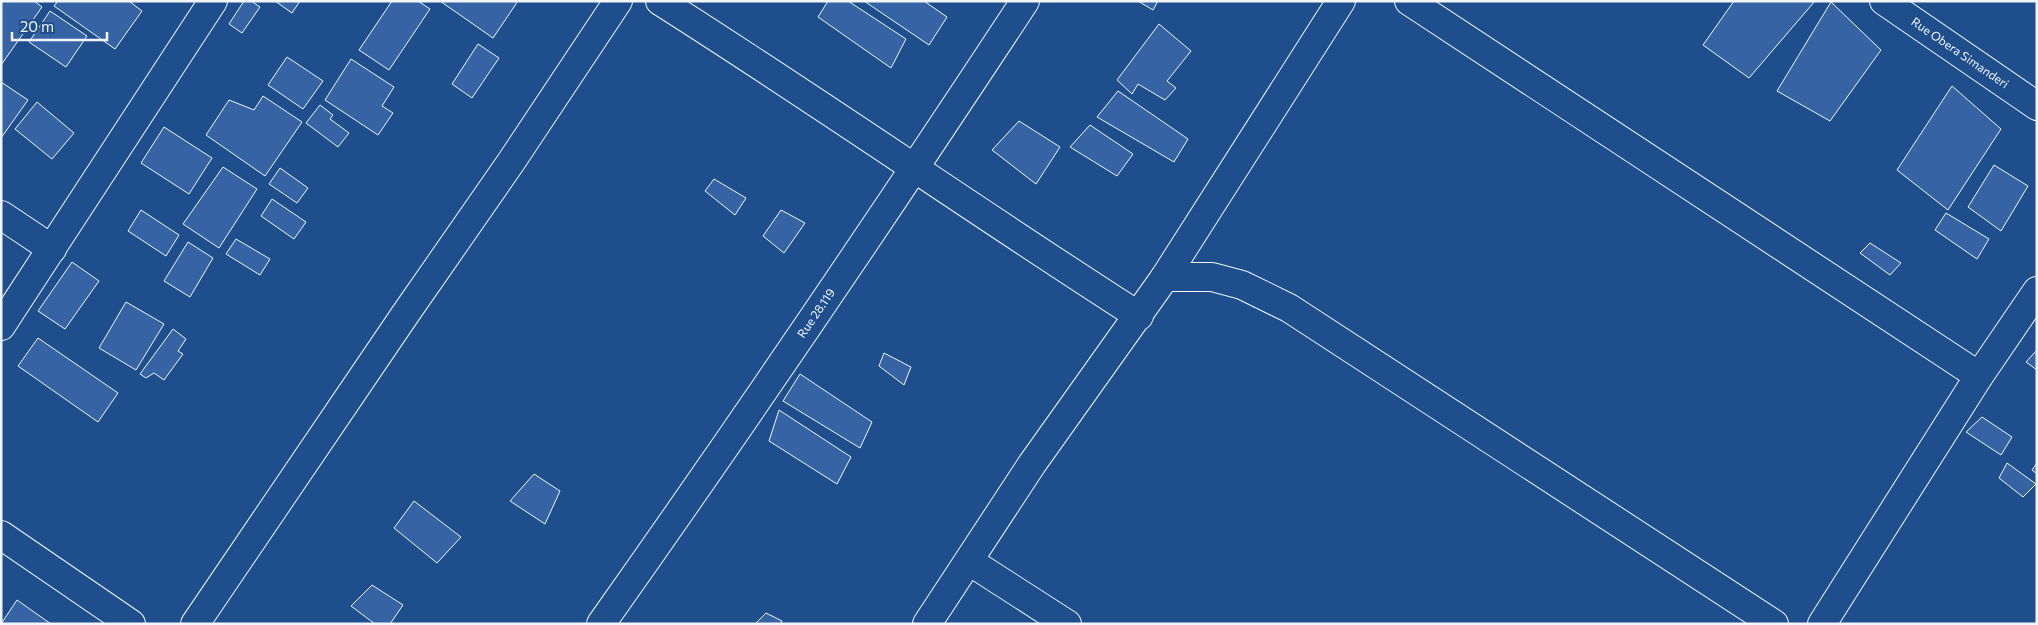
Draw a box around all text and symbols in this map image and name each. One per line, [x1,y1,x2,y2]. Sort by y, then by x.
scale bar [12,10,108,42]
street label: Rue Obera Simanderi [1909,14,2012,91]
text: 20 m [20,17,54,35]
street label: Rue 28.119 [794,285,837,340]

